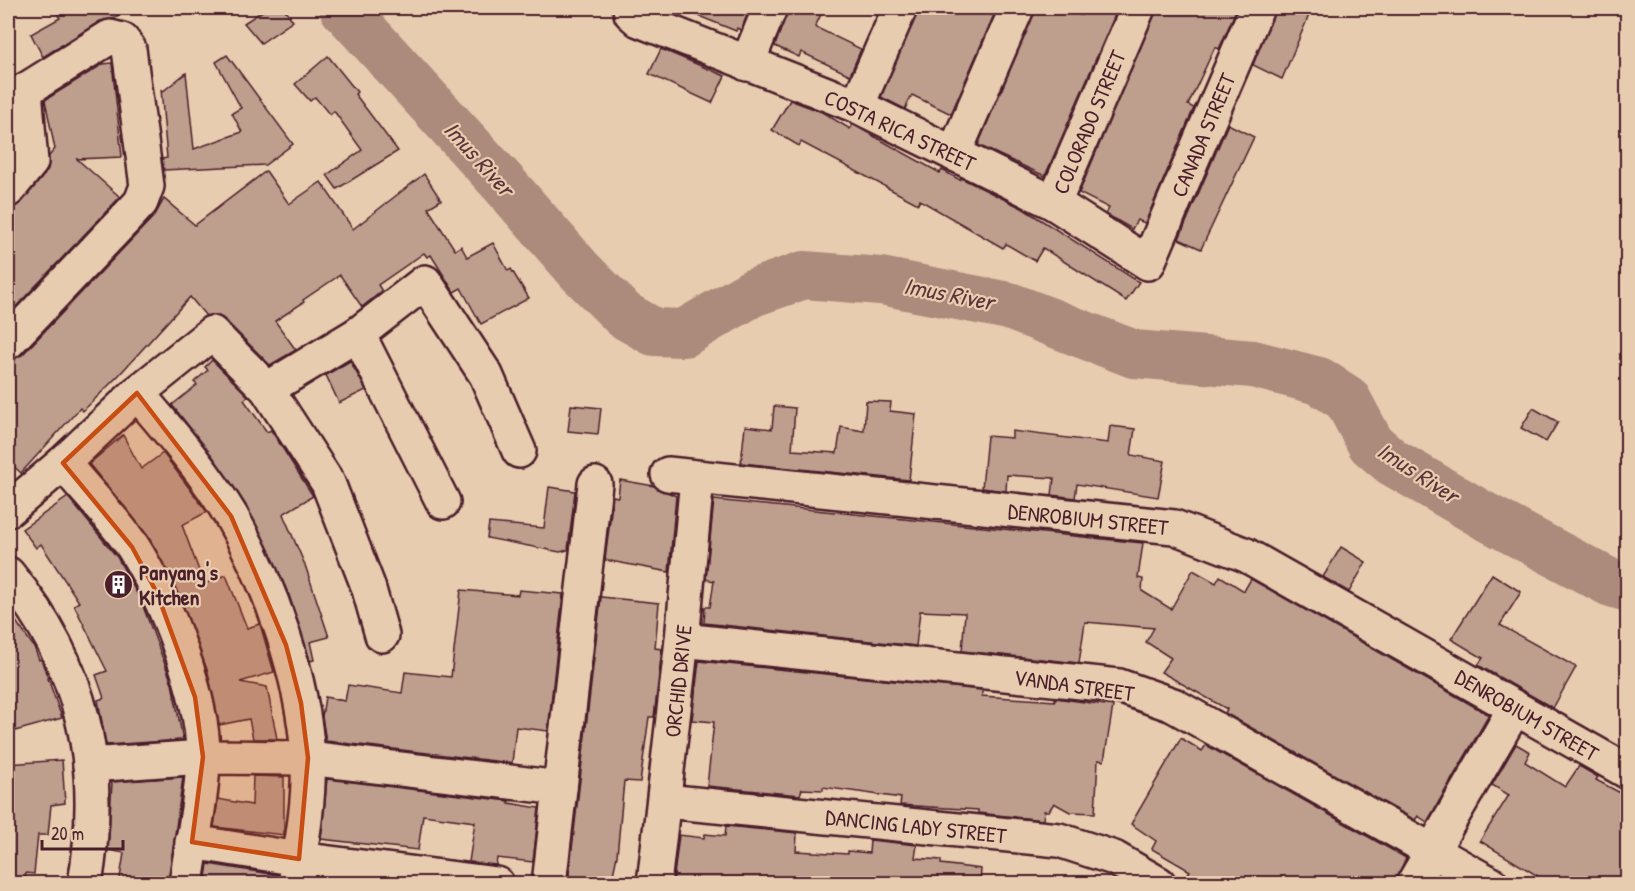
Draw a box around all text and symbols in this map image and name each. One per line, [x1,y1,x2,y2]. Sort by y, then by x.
street label: COLORADO STREET [1045,45,1133,198]
street label: CANADA STREET [1163,68,1243,201]
street label: COSTA RICA STREET [820,82,981,178]
water label: Imus River [437,114,524,205]
water label: Imus River [901,269,1000,318]
water label: Imus River [1372,434,1468,512]
street label: DENROBIUM STREET [1006,496,1170,542]
place label: Panyang's Kitchen [139,557,218,612]
building icon: Panyang's Kitchen [102,569,134,601]
street label: ORCHID DRIVE [657,623,699,739]
street label: VANDA STREET [1012,662,1137,708]
street label: DENROBIUM STREET [1450,662,1605,769]
street label: DANCING LADY STREET [824,802,1009,850]
scale bar [42,813,123,851]
text: 20 m [51,821,84,846]

